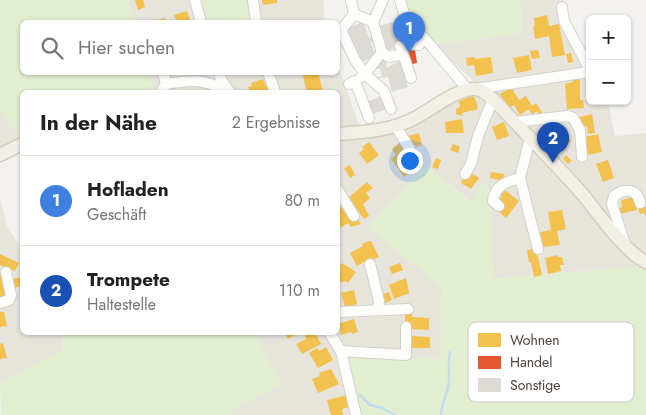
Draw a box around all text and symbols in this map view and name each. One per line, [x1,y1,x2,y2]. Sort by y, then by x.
pin: 1 [393,12,425,53]
map controls [586,15,631,105]
button: + [586,15,631,60]
search box [20,20,340,75]
icon: search [38,34,66,62]
text: Hier suchen [78,34,175,61]
button: − [586,60,631,105]
text: In der Nähe [40,108,157,138]
text: 2 Ergebnisse [232,111,320,134]
pin: 2 [537,122,569,163]
your location [397,148,423,174]
text: Hofladen [87,176,169,203]
text: 1 [52,189,60,212]
text: 80 m [284,189,320,212]
text: Geschäft [87,203,146,226]
text: Trompete [87,266,170,293]
text: 2 [51,279,61,302]
text: 110 m [279,279,320,302]
text: Haltestelle [87,293,156,316]
legend [468,322,634,402]
text: Wohnen [510,330,560,350]
text: Handel [510,352,553,372]
text: Sonstige [510,375,561,395]

